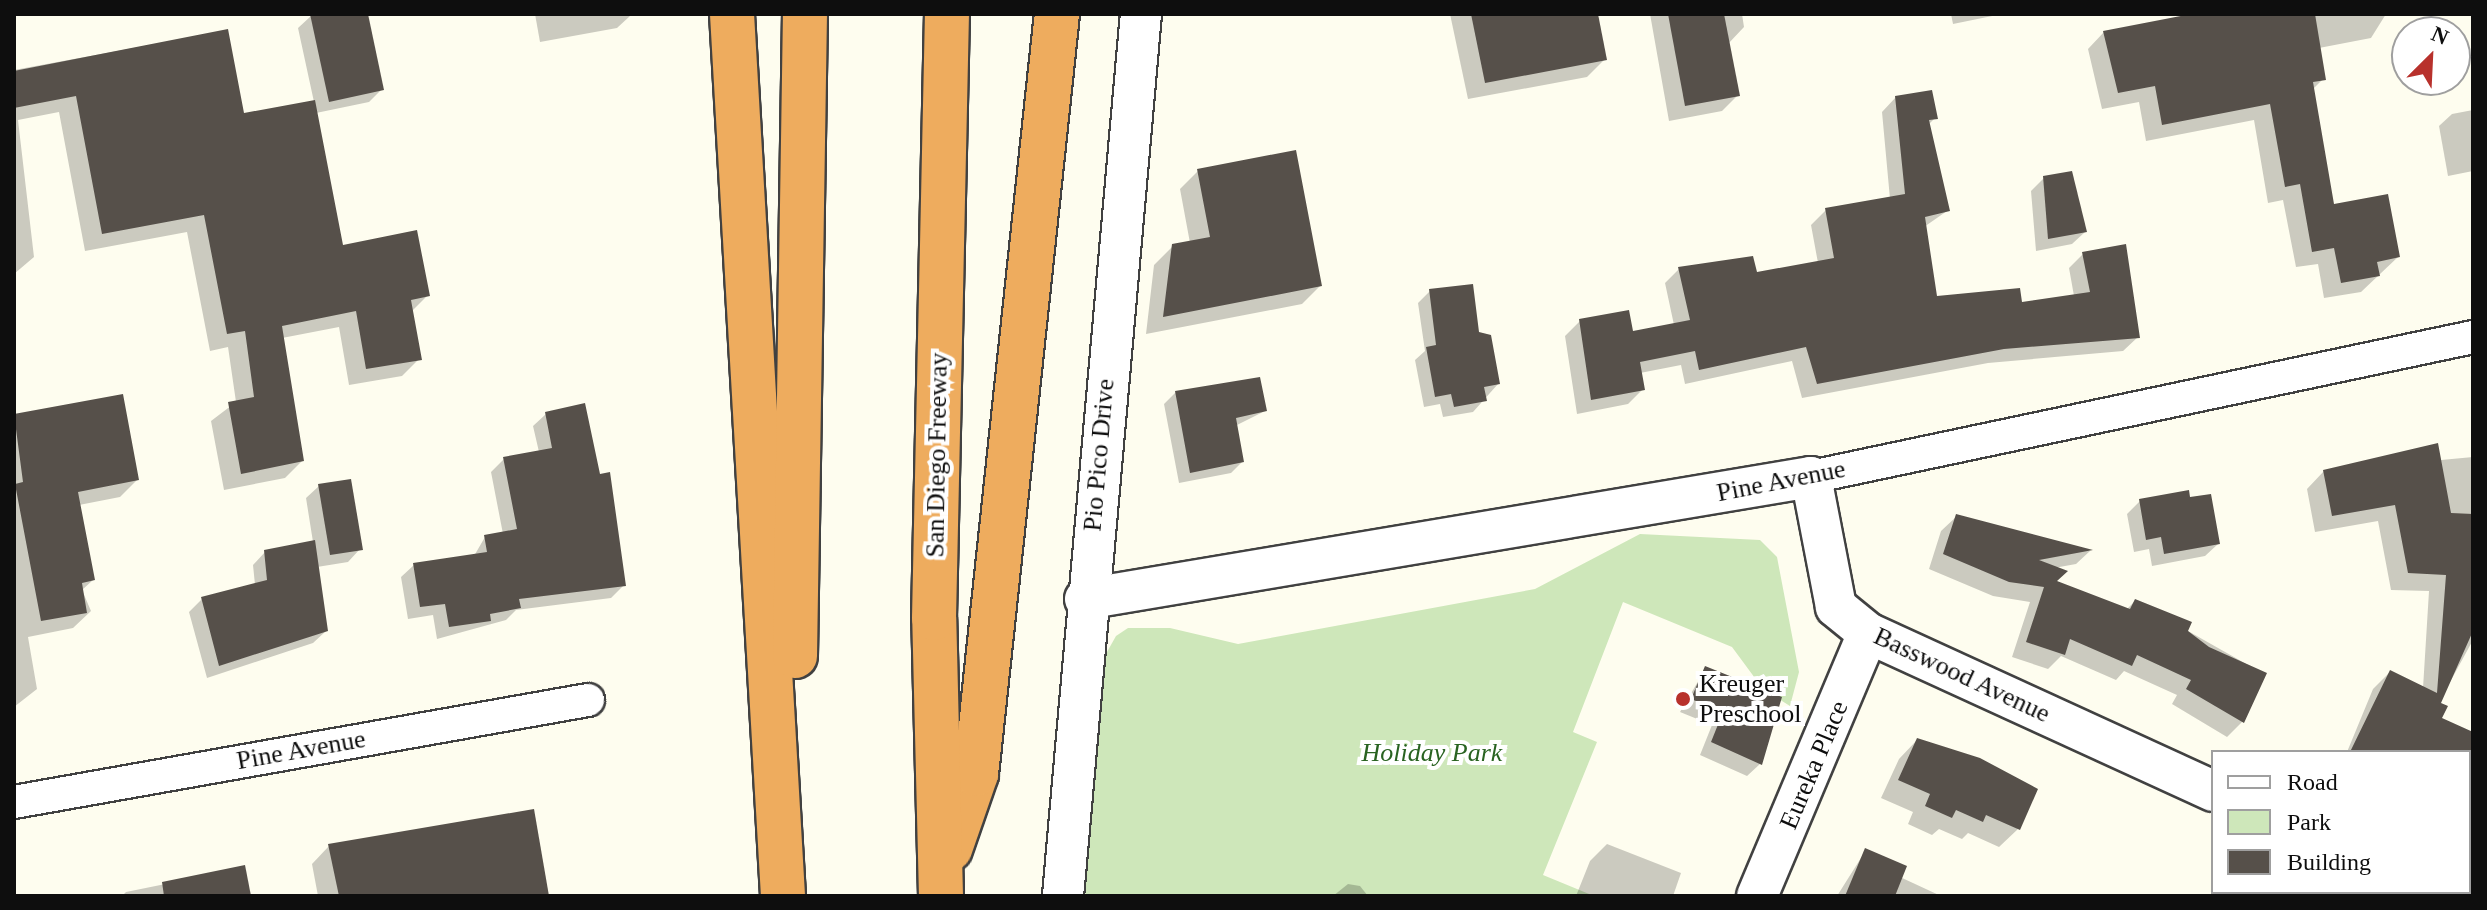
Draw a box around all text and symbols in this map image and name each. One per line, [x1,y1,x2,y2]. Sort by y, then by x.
north arrow [2391,16,2471,96]
text: N [2428,21,2452,50]
street label: San Diego Freeway [920,352,954,558]
street label: Pio Pico Drive [1077,377,1121,533]
street label: Pine Avenue [1713,453,1849,509]
street label: Basswood Avenue [1868,620,2056,730]
place label: Kreuger Preschool [1699,668,1802,730]
marker: Kreuger Preschool [1674,690,1692,708]
street label: Eureka Place [1773,696,1855,834]
street label: Pine Avenue [233,723,369,777]
park label: Holiday Park [1362,737,1502,769]
legend [2211,750,2471,894]
text: Road [2287,769,2338,795]
text: Park [2287,809,2331,835]
text: Building [2287,849,2371,875]

